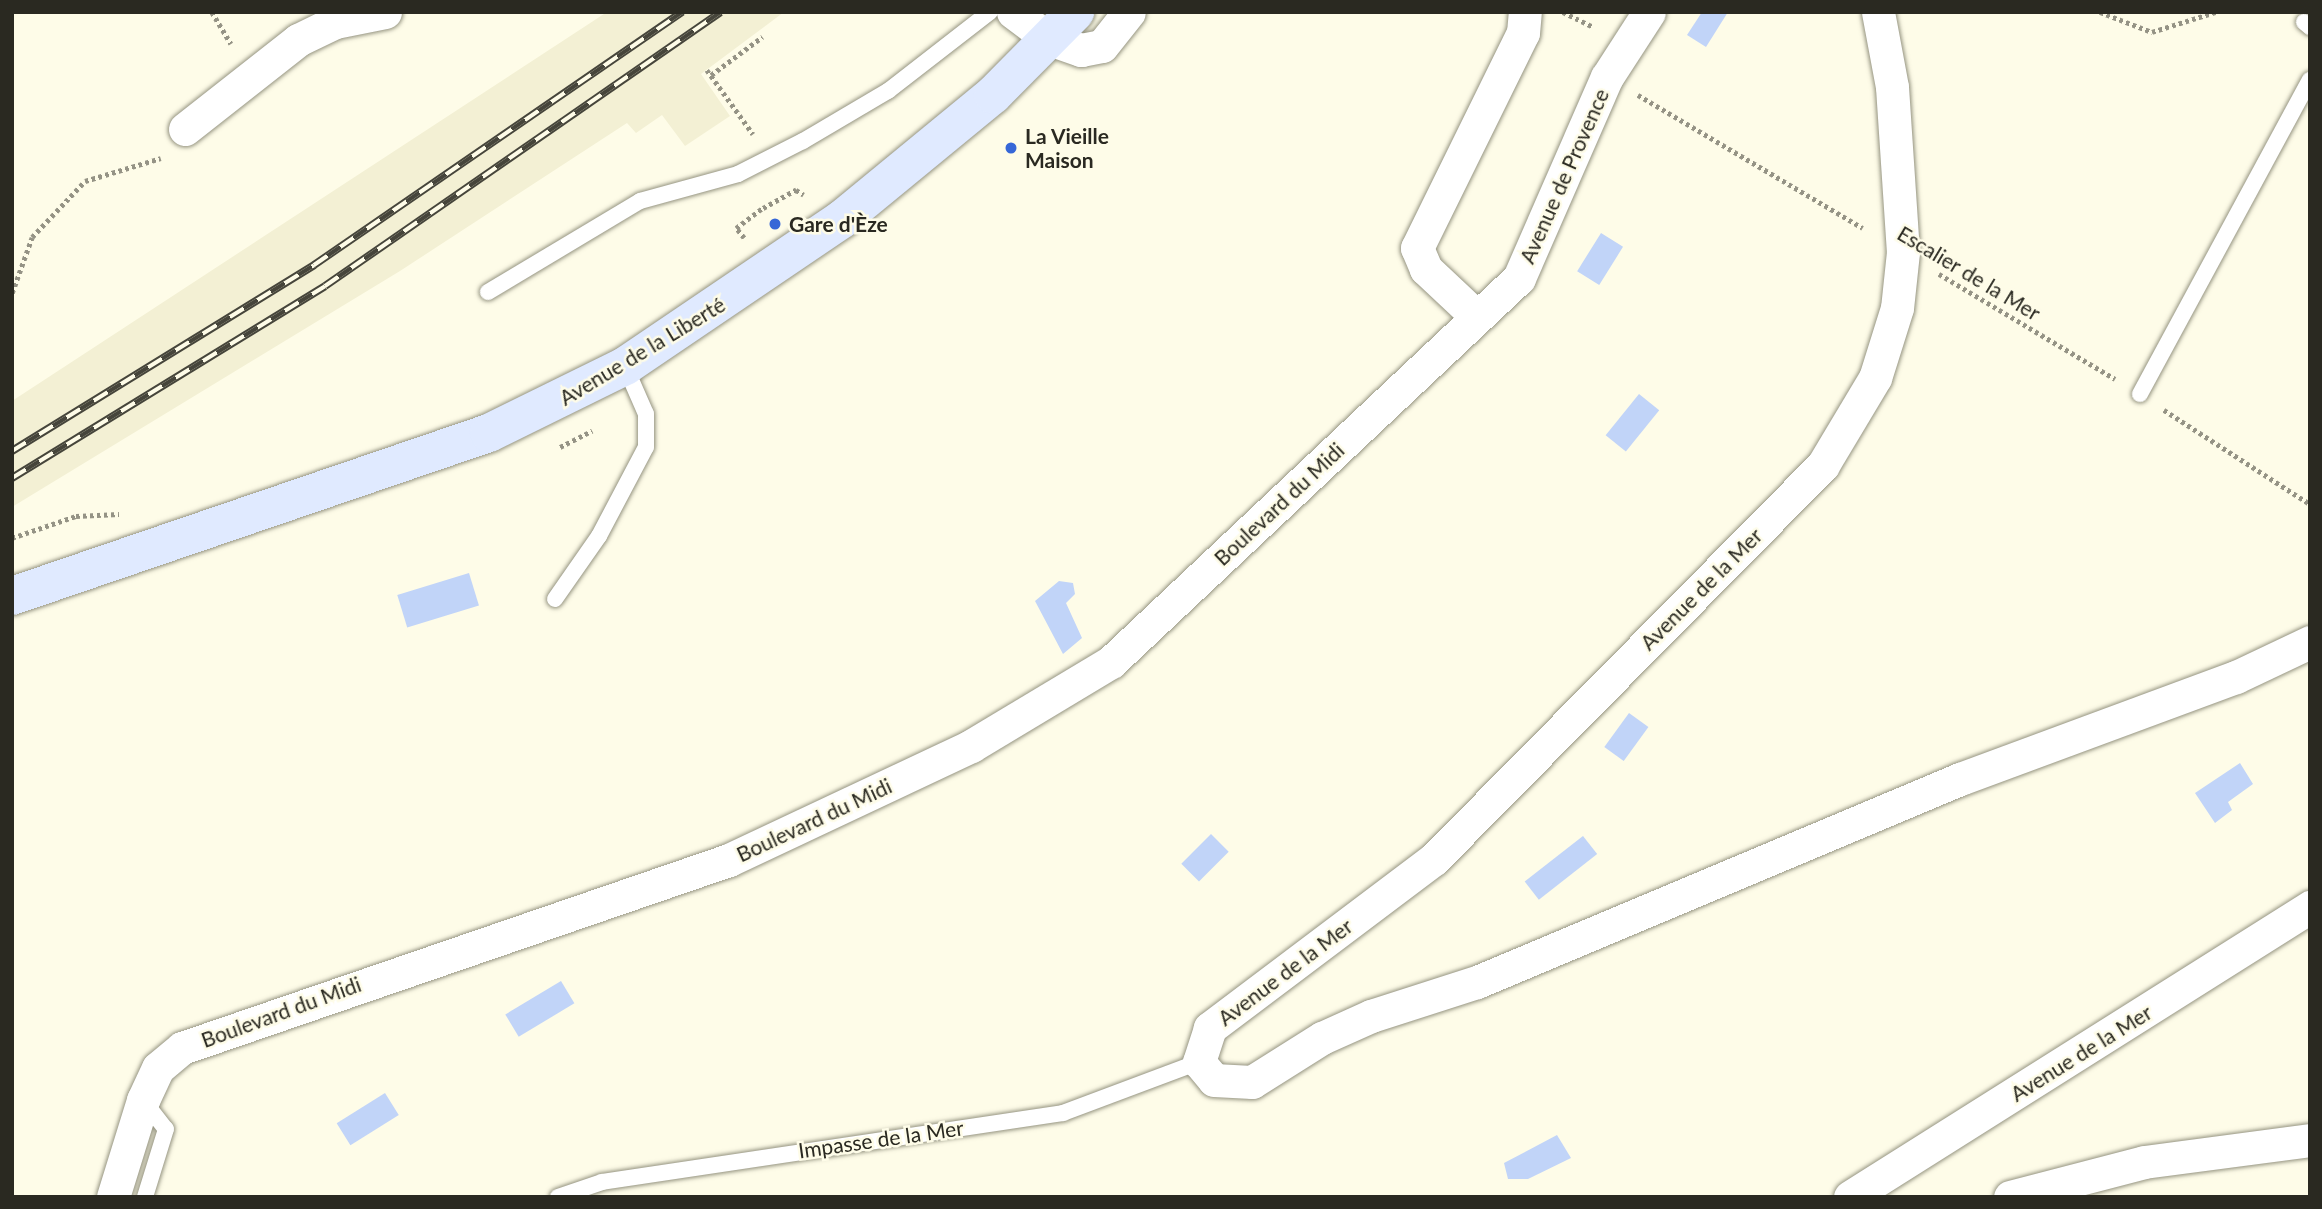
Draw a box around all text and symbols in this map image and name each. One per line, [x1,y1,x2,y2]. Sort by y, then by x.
street label: Avenue de Provence [1514,85,1614,267]
place label: La Vieille Maison [1025,123,1110,173]
marker: La Vieille Maison [1003,140,1019,156]
place label: Gare d'Èze [789,211,888,237]
marker: Gare d'Èze [767,216,783,232]
street label: Escalier de la Mer [1893,220,2045,326]
street label: Avenue de la Liberté [555,292,729,410]
street label: Boulevard du Midi [1209,437,1349,571]
street label: Avenue de la Mer [1635,523,1767,655]
street label: Boulevard du Midi [732,773,896,867]
street label: Avenue de la Mer [1213,913,1357,1031]
street label: Boulevard du Midi [198,971,364,1053]
street label: Avenue de la Mer [2006,999,2156,1107]
street label: Impasse de la Mer [797,1115,965,1163]

